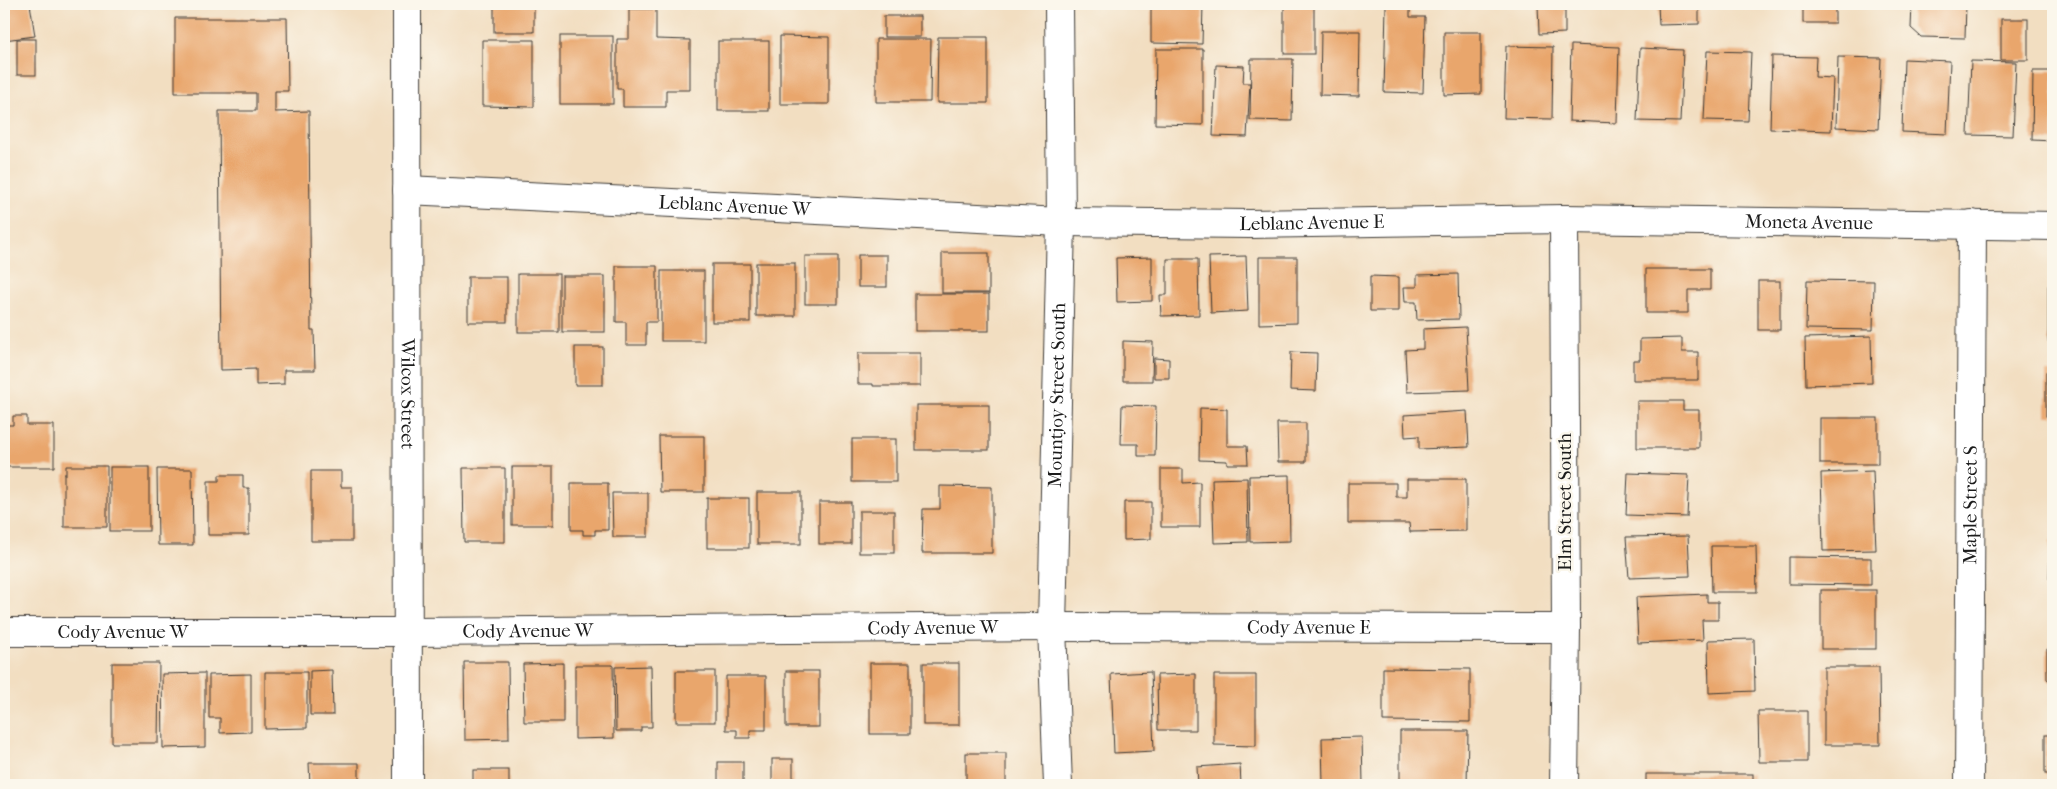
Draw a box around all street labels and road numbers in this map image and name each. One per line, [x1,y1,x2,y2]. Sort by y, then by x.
street label: Leblanc Avenue W [658,191,813,221]
street label: Leblanc Avenue E [1239,211,1385,235]
street label: Moneta Avenue [1745,211,1873,234]
street label: Mountjoy Street South [1044,302,1070,488]
street label: Wilcox Street [396,337,419,450]
street label: Elm Street South [1554,432,1576,571]
street label: Maple Street S [1959,445,1982,565]
street label: Cody Avenue W [867,616,1000,639]
street label: Cody Avenue E [1247,616,1371,639]
street label: Cody Avenue W [462,620,595,643]
street label: Cody Avenue W [58,621,190,643]

